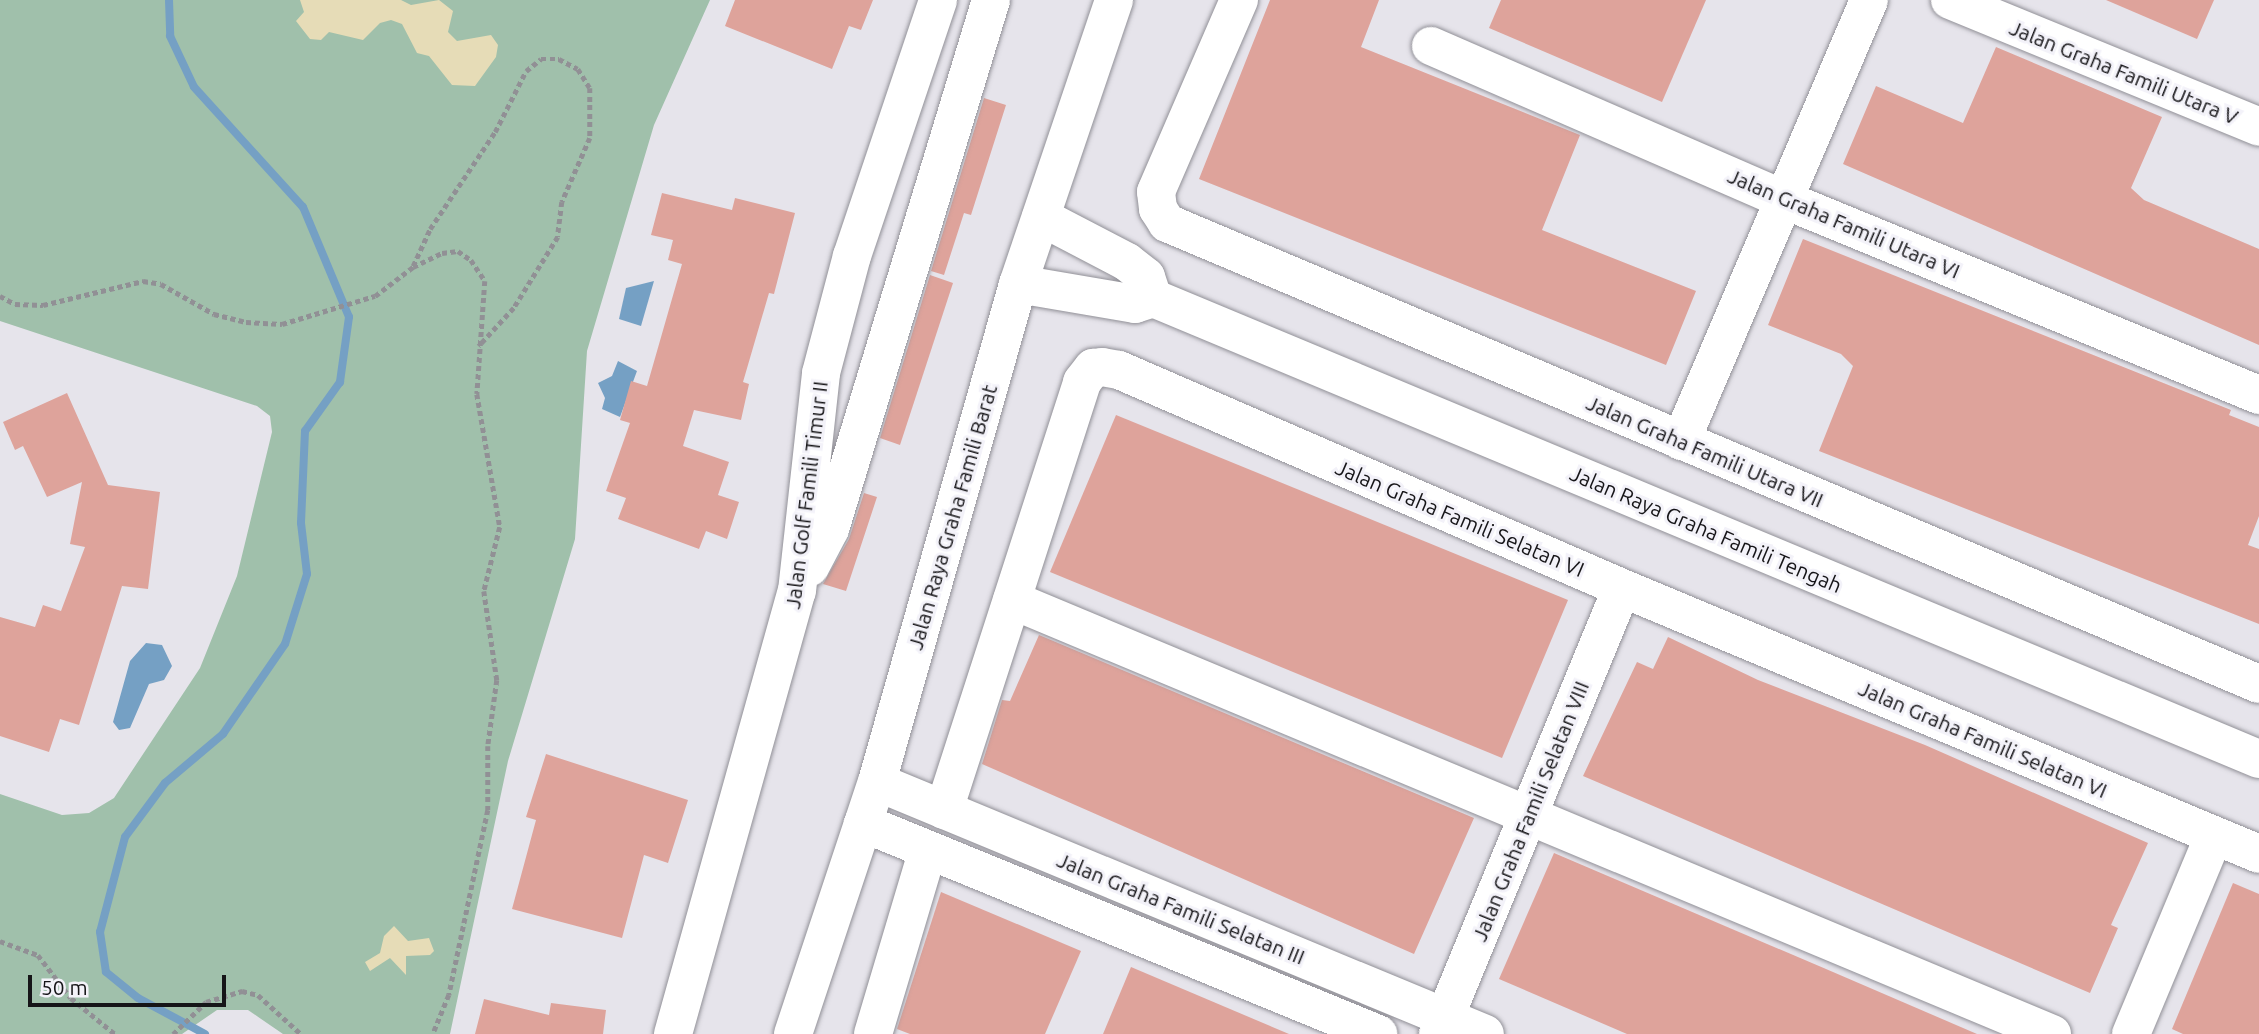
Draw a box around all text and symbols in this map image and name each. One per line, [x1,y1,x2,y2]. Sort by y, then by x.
street label: Jalan Graha Famili Utara V [2006,15,2242,129]
street label: Jalan Graha Famili Utara VI [1724,163,1964,283]
street label: Jalan Golf Famili Timur II [780,380,832,610]
street label: Jalan Raya Graha Famili Barat [902,381,1002,653]
street label: Jalan Graha Famili Utara VII [1583,390,1827,512]
street label: Jalan Graha Famili Selatan VI [1332,454,1588,582]
street label: Jalan Raya Graha Famili Tengah [1566,460,1846,598]
street label: Jalan Graha Famili Selatan VI [1855,675,2111,803]
street label: Jalan Graha Famili Selatan VIII [1466,677,1594,945]
street label: Jalan Graha Famili Selatan III [1053,847,1309,969]
scale bar [32,960,229,1004]
text: 50 m [41,975,88,999]

